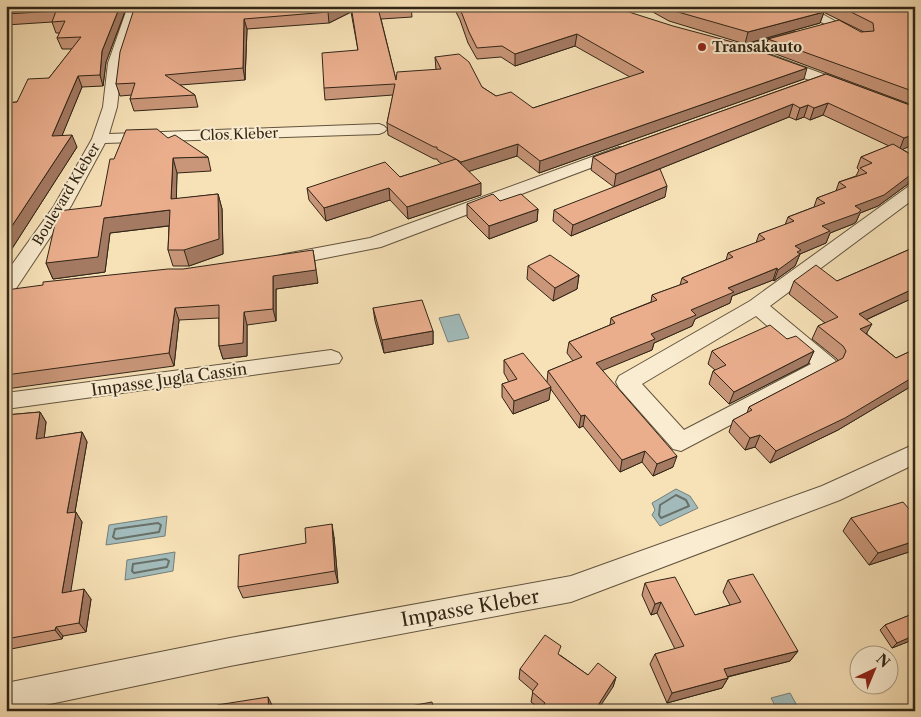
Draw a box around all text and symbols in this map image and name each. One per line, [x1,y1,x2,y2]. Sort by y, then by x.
place label: Transakauto [712,38,802,56]
marker: Transakauto [696,41,708,53]
street label: Clos Kleber [199,124,279,144]
street label: Boulevard Kleber [28,139,104,248]
street label: Impasse Jugla Cassin [90,358,248,400]
street label: Impasse Kleber [399,585,541,631]
north arrow [848,644,898,694]
text: N [872,650,894,671]

